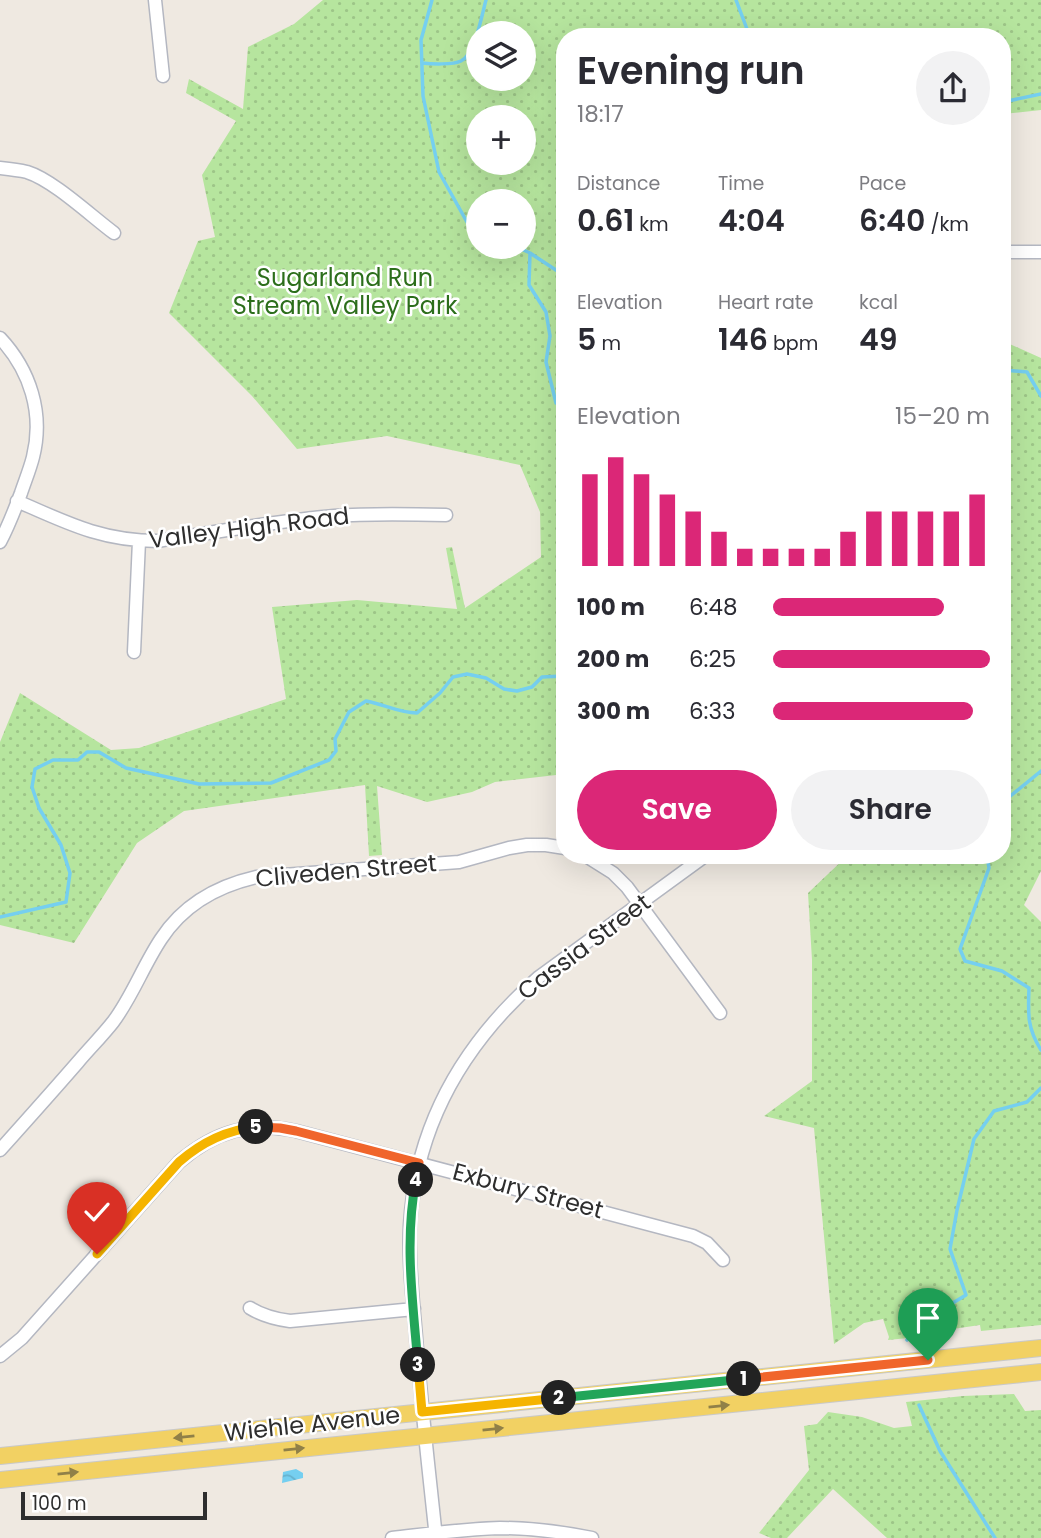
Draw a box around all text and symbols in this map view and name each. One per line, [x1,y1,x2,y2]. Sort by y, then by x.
map controls [466,21,536,259]
button: layers [466,21,536,91]
text: Evening run [577,44,805,97]
button: share [916,51,990,125]
text: 18:17 [577,98,624,130]
button: + [466,105,536,175]
text: Distance [577,170,660,197]
text: Time [718,170,764,197]
text: Pace [859,170,906,197]
button: − [466,189,536,259]
text: 0.61 [577,199,634,242]
text: 4:04 [718,199,785,242]
text: 6:40 [859,199,925,242]
text: km [634,211,669,238]
text: /km [925,211,969,238]
park label: Sugarland Run Stream Valley Park [233,261,458,322]
text: Elevation [577,289,663,316]
text: Heart rate [718,289,813,316]
text: kcal [859,289,898,316]
text: 5 [577,318,596,361]
text: 146 [718,318,768,361]
text: 49 [859,318,898,361]
text: m [596,330,621,357]
text: bpm [768,330,818,357]
text: Elevation [577,400,681,432]
text: 15–20 m [895,400,990,432]
street label: Valley High Road [147,499,351,556]
text: 100 m [577,591,645,623]
text: 6:48 [689,591,737,623]
text: 200 m [577,643,649,675]
text: 6:25 [689,643,736,675]
text: 300 m [577,695,650,727]
text: 6:33 [689,695,736,727]
button: Save [577,770,777,850]
button: Share [791,770,990,850]
street label: Cliveden Street [254,846,438,895]
street label: Cassia Street [510,886,657,1008]
pin: 5 [238,1110,274,1144]
text: 5 [249,1113,262,1140]
street label: Exbury Street [449,1155,607,1226]
pin: 4 [398,1162,434,1198]
text: 4 [409,1166,422,1193]
pin [67,1182,127,1254]
icon: check [78,1193,116,1231]
pin [898,1288,958,1360]
icon: arrive [909,1299,947,1337]
pin: 3 [400,1348,436,1382]
text: 3 [412,1351,423,1378]
pin: 1 [726,1362,762,1396]
text: 1 [740,1365,747,1392]
pin: 2 [542,1380,576,1416]
text: 2 [553,1384,564,1411]
street label: Wiehle Avenue [222,1398,402,1449]
one-way arrow [708,1400,730,1411]
one-way arrow [482,1423,504,1434]
one-way arrow [172,1432,194,1443]
one-way arrow [283,1443,305,1454]
one-way arrow [57,1467,79,1478]
scale bar [21,1489,206,1521]
text: 100 m [32,1490,87,1517]

